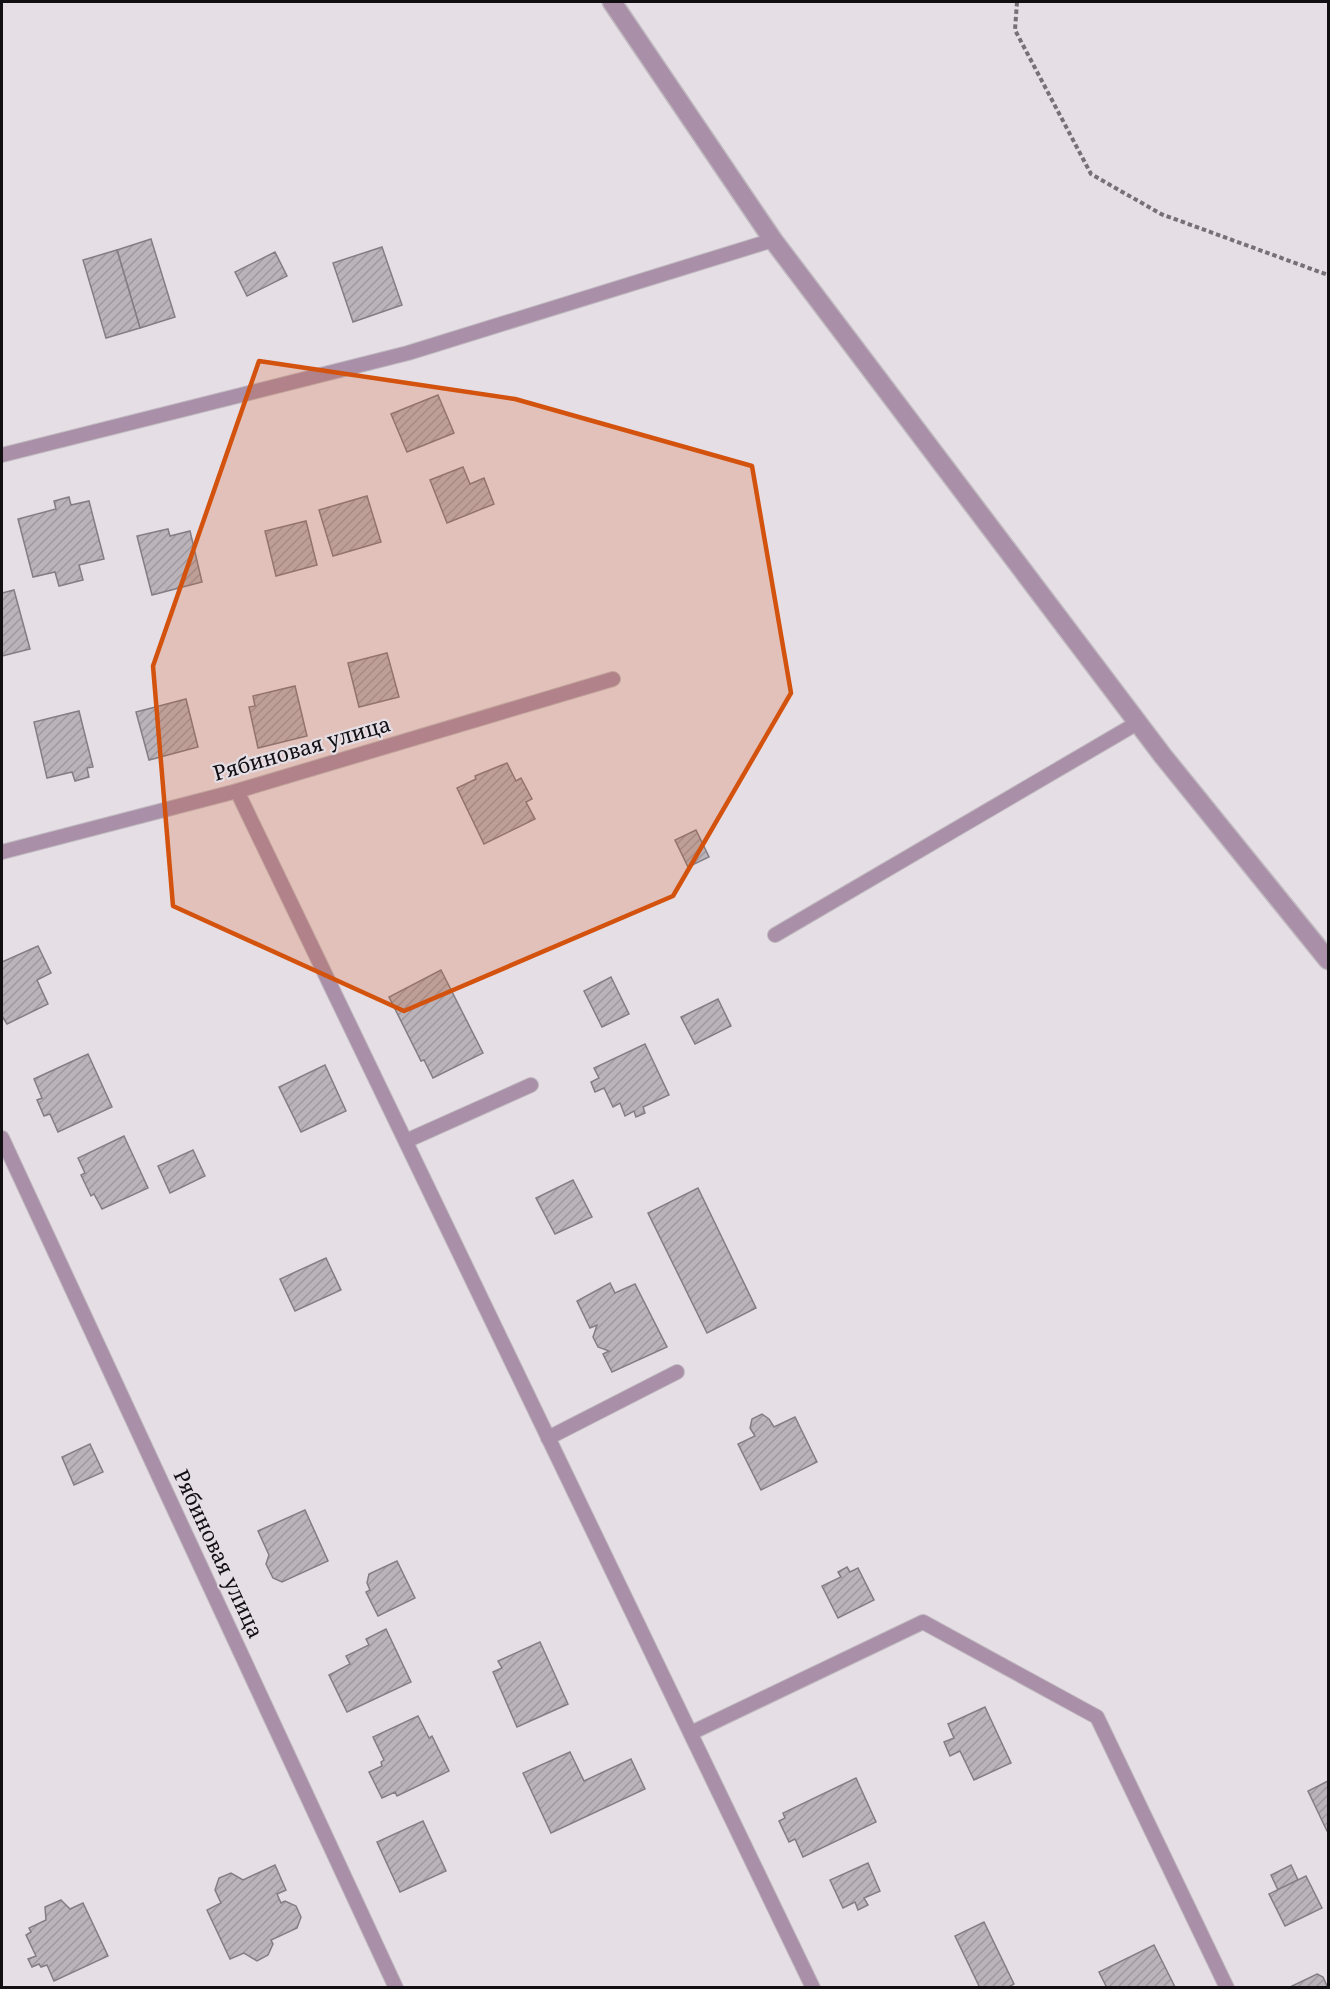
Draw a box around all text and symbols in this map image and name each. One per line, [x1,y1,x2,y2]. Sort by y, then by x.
street label: Рябиновая улица [210,709,394,787]
street label: Рябиновая улица [167,1465,270,1643]

